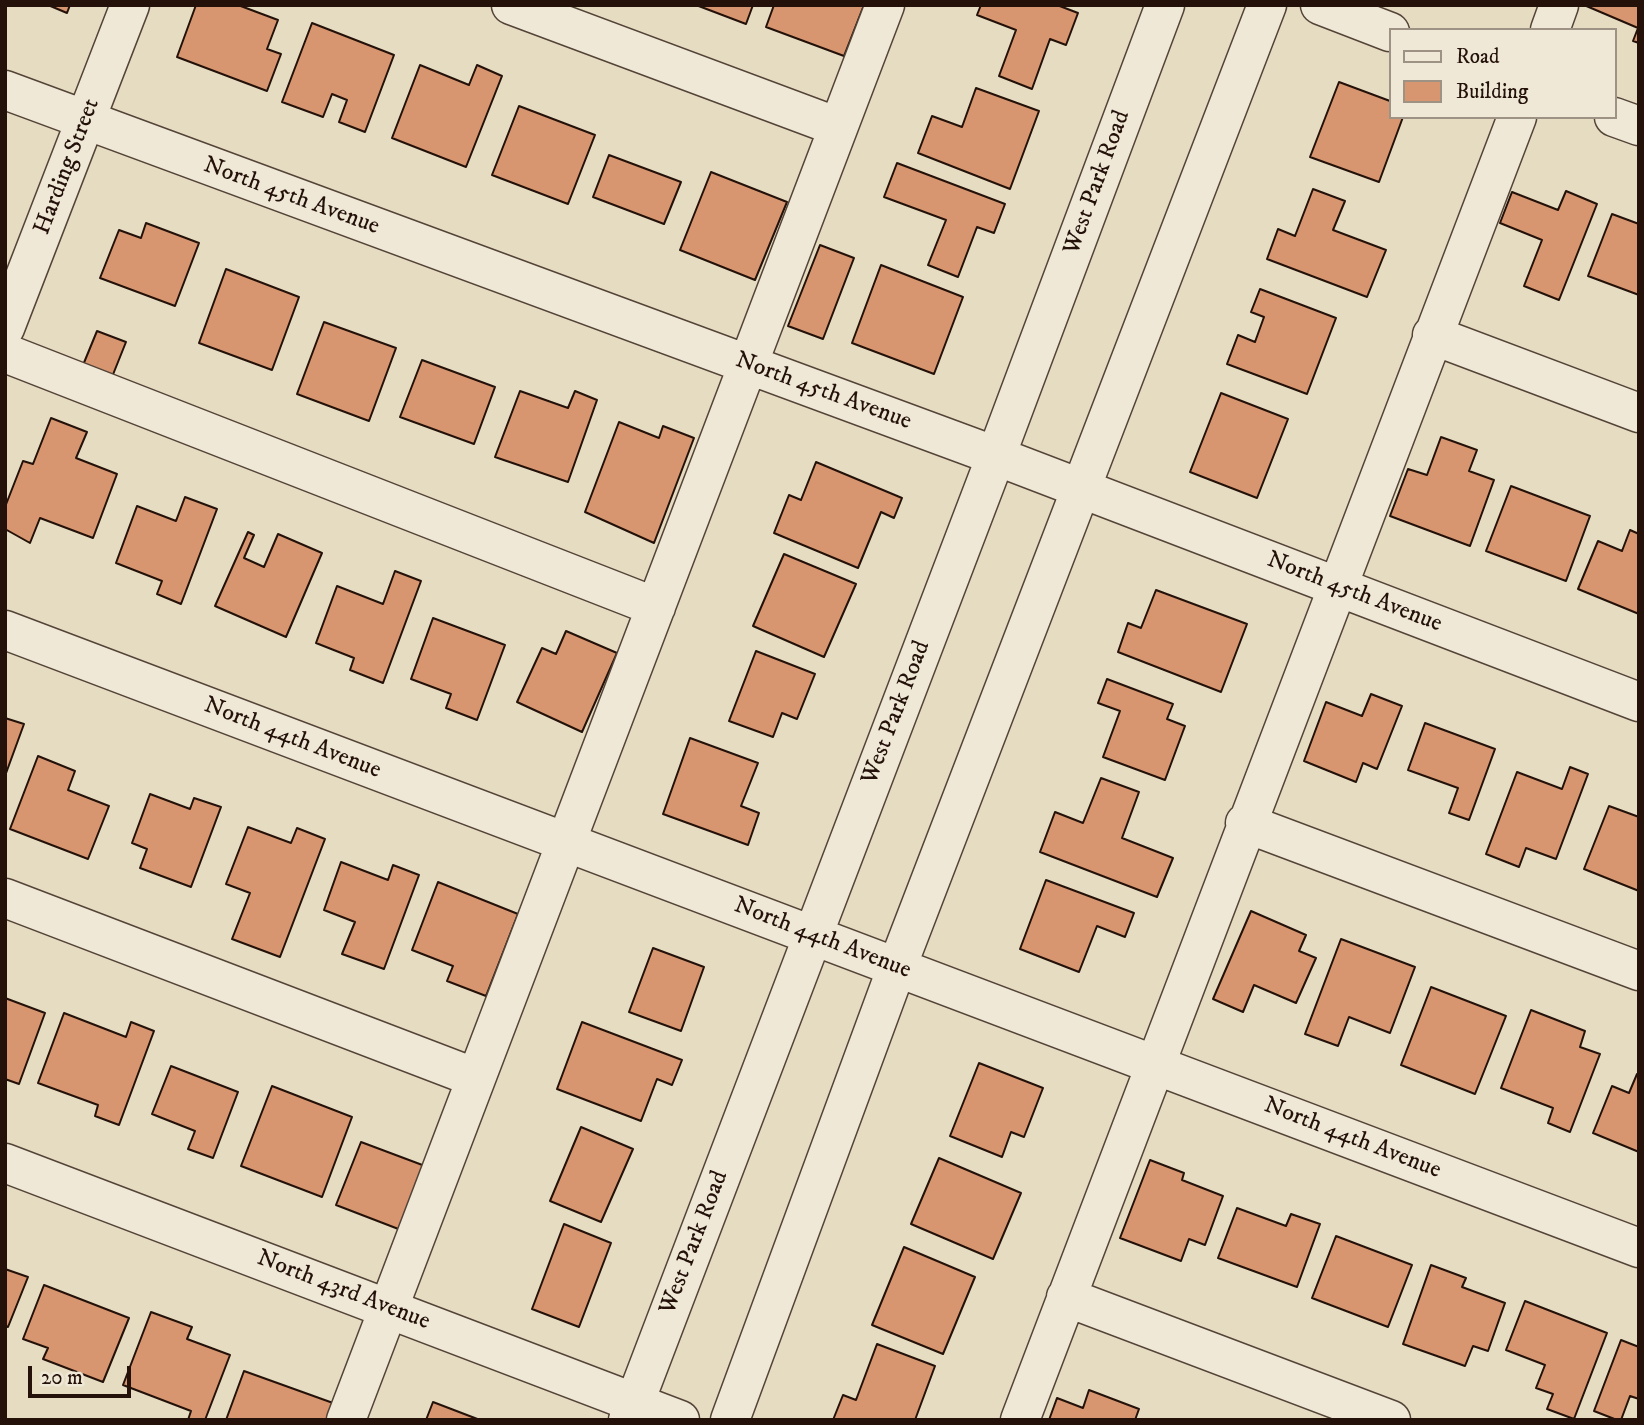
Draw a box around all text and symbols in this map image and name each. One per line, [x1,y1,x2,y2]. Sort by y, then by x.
legend [1388,28,1616,119]
text: Road [1456,44,1500,70]
text: Building [1456,79,1528,105]
street label: Harding Street [29,95,107,239]
street label: West Park Road [1059,107,1137,259]
street label: North 45th Avenue [199,152,383,242]
street label: North 45th Avenue [731,347,915,437]
street label: North 45th Avenue [1262,546,1446,640]
street label: West Park Road [856,637,938,789]
street label: North 44th Avenue [199,692,385,786]
street label: North 44th Avenue [729,892,915,986]
street label: North 44th Avenue [1259,1092,1445,1186]
street label: West Park Road [654,1167,736,1319]
street label: North 43rd Avenue [252,1245,434,1337]
scale bar [32,1352,135,1396]
text: 20 m [41,1365,83,1391]

